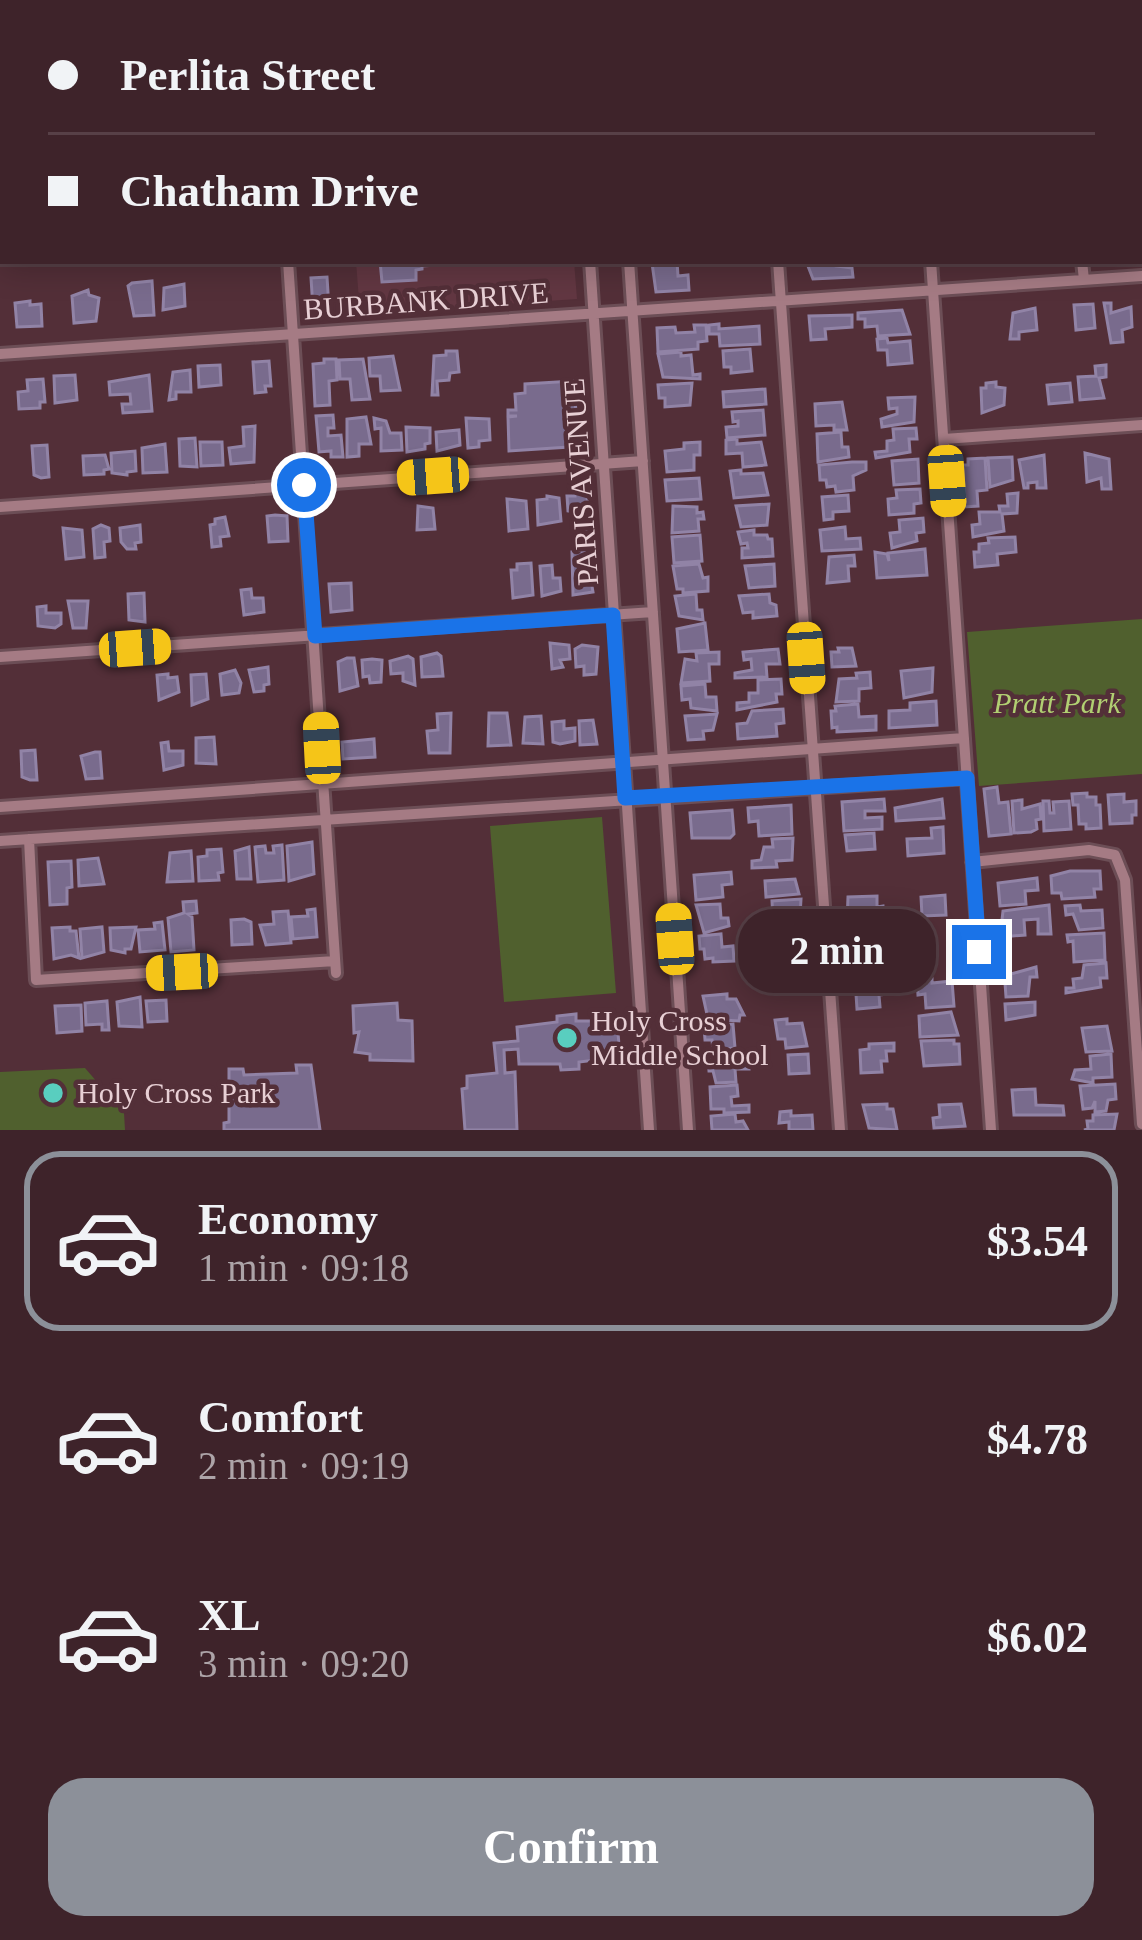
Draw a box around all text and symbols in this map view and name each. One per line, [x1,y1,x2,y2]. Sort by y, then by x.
text: Perlita Street [120,50,375,100]
text: Chatham Drive [120,166,419,216]
street label: BURBANK DRIVE [302,275,550,326]
street label: PARIS AVENUE [557,377,604,587]
car [927,444,967,518]
car [396,456,470,496]
route start [277,458,331,512]
car [786,621,826,695]
car [98,628,172,668]
park label: Pratt Park [992,686,1121,719]
car [302,711,342,785]
car [655,902,695,976]
callout: 2 min [739,910,937,994]
route end [952,925,1006,979]
text: 2 min [790,929,884,972]
car [145,952,219,992]
place label: Holy Cross Middle School [591,1004,769,1071]
marker: Holy Cross Middle School [554,1025,580,1051]
place label: Holy Cross Park [77,1076,275,1109]
marker: Holy Cross Park [40,1080,66,1106]
icon: car [54,1187,162,1295]
text: Economy [198,1194,378,1244]
text: $3.54 [987,1216,1088,1266]
text: 1 min · 09:18 [198,1246,409,1289]
icon: car [54,1385,162,1493]
text: Comfort [198,1392,363,1442]
text: $4.78 [987,1414,1088,1464]
text: 2 min · 09:19 [198,1444,409,1487]
icon: car [54,1583,162,1691]
text: XL [198,1590,261,1640]
text: $6.02 [987,1612,1088,1662]
text: 3 min · 09:20 [198,1642,409,1685]
button: Confirm [48,1778,1094,1916]

